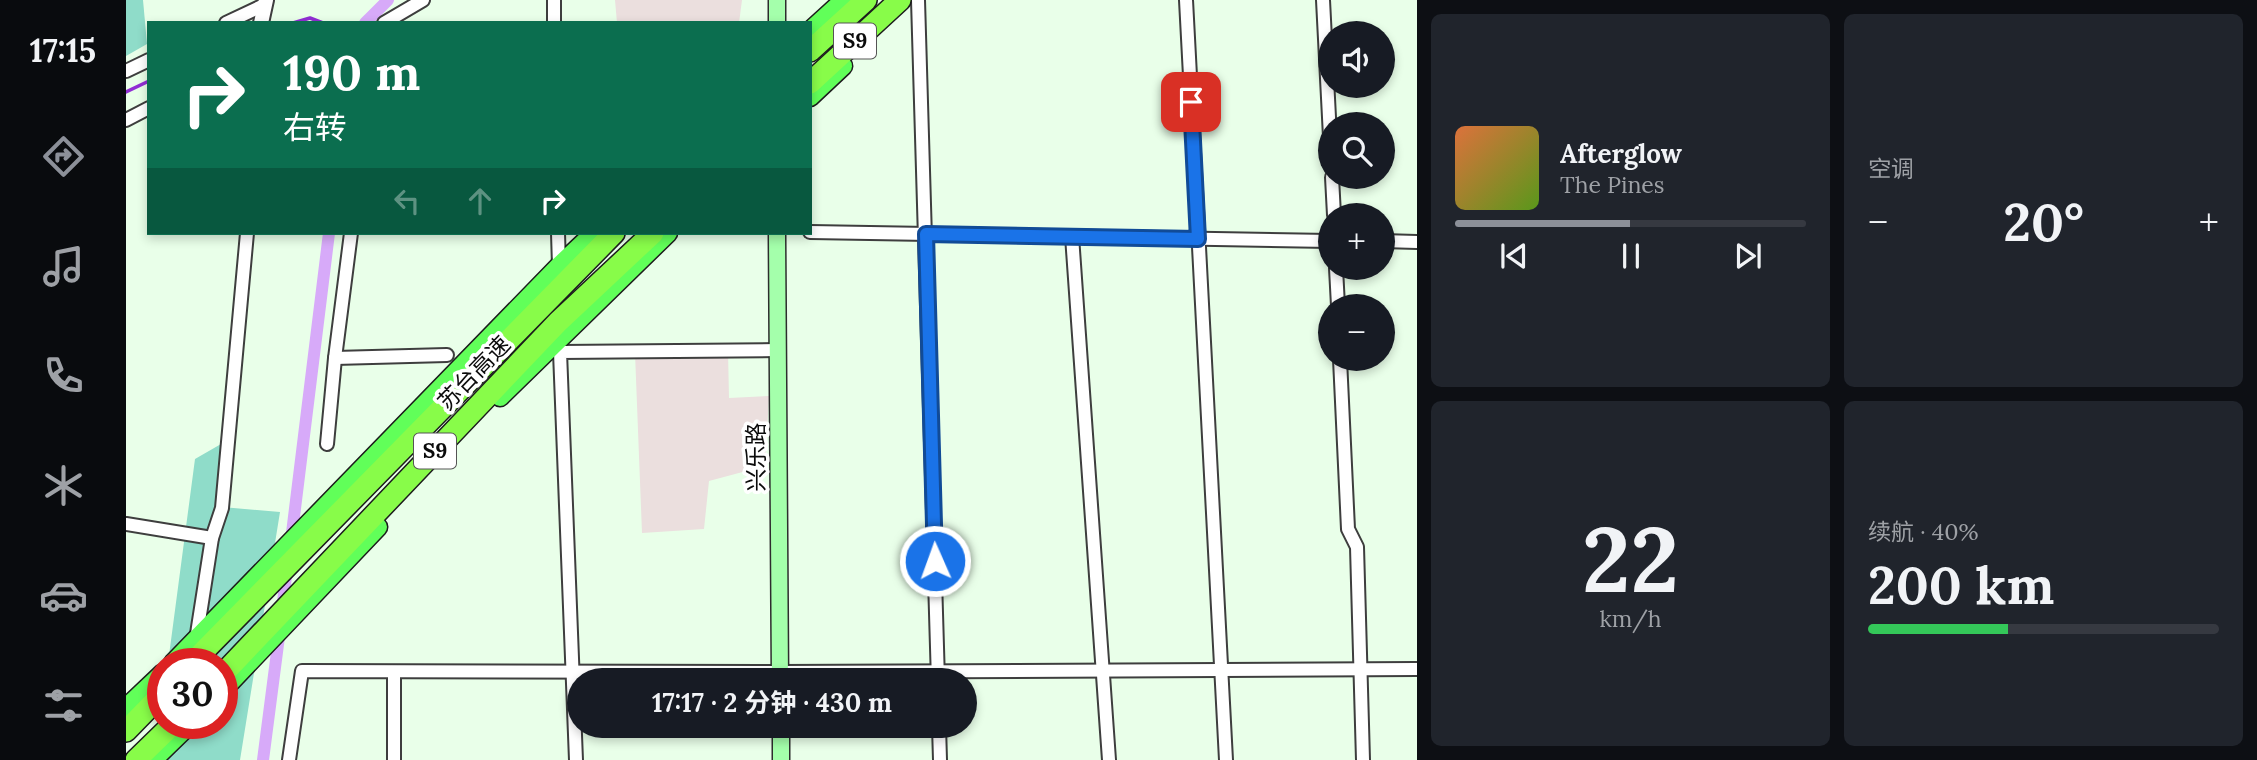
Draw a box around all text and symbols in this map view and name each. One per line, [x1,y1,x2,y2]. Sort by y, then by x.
map controls [1318,21,1395,371]
button: sound [1318,21,1395,98]
road number: S9 [834,23,876,58]
text: 17:15 [30,30,96,71]
text: 190 m [283,41,420,103]
icon: right [168,49,259,140]
pin [1161,72,1221,132]
icon: arrive [1172,83,1210,121]
text: 右转 [283,107,347,148]
button: search [1318,112,1395,189]
icon: directions [39,132,88,181]
text: Afterglow [1560,137,1682,170]
text: 空调 [1868,154,1914,183]
text: The Pines [1560,170,1665,199]
icon: left [388,182,426,220]
icon: ahead [461,182,499,220]
icon: right [534,182,572,220]
text: 20° [2003,189,2084,255]
text: − [1868,198,1888,246]
text: + [2199,198,2219,246]
button: + [1318,203,1395,280]
icon: previous [1495,237,1533,275]
icon: pause [1612,237,1650,275]
icon: next [1729,237,1767,275]
icon: music [39,242,88,291]
button: − [1318,294,1395,371]
street label: 苏台高速 [431,329,516,416]
icon: phone [39,351,88,400]
street label: 兴乐路 [741,423,770,492]
road number: S9 [414,434,456,468]
icon: climate [39,461,88,510]
text: 22 [1582,500,1679,617]
text: 续航 · 40% [1868,517,1979,546]
position arrow [898,524,972,598]
text: 200 km [1868,552,2054,618]
icon: car [39,571,88,620]
text: km/h [1599,604,1662,633]
speed limit sign: 30 [147,648,238,739]
icon: filters [39,681,88,730]
text: 17:17 · 2 分钟 · 430 m [652,686,892,719]

